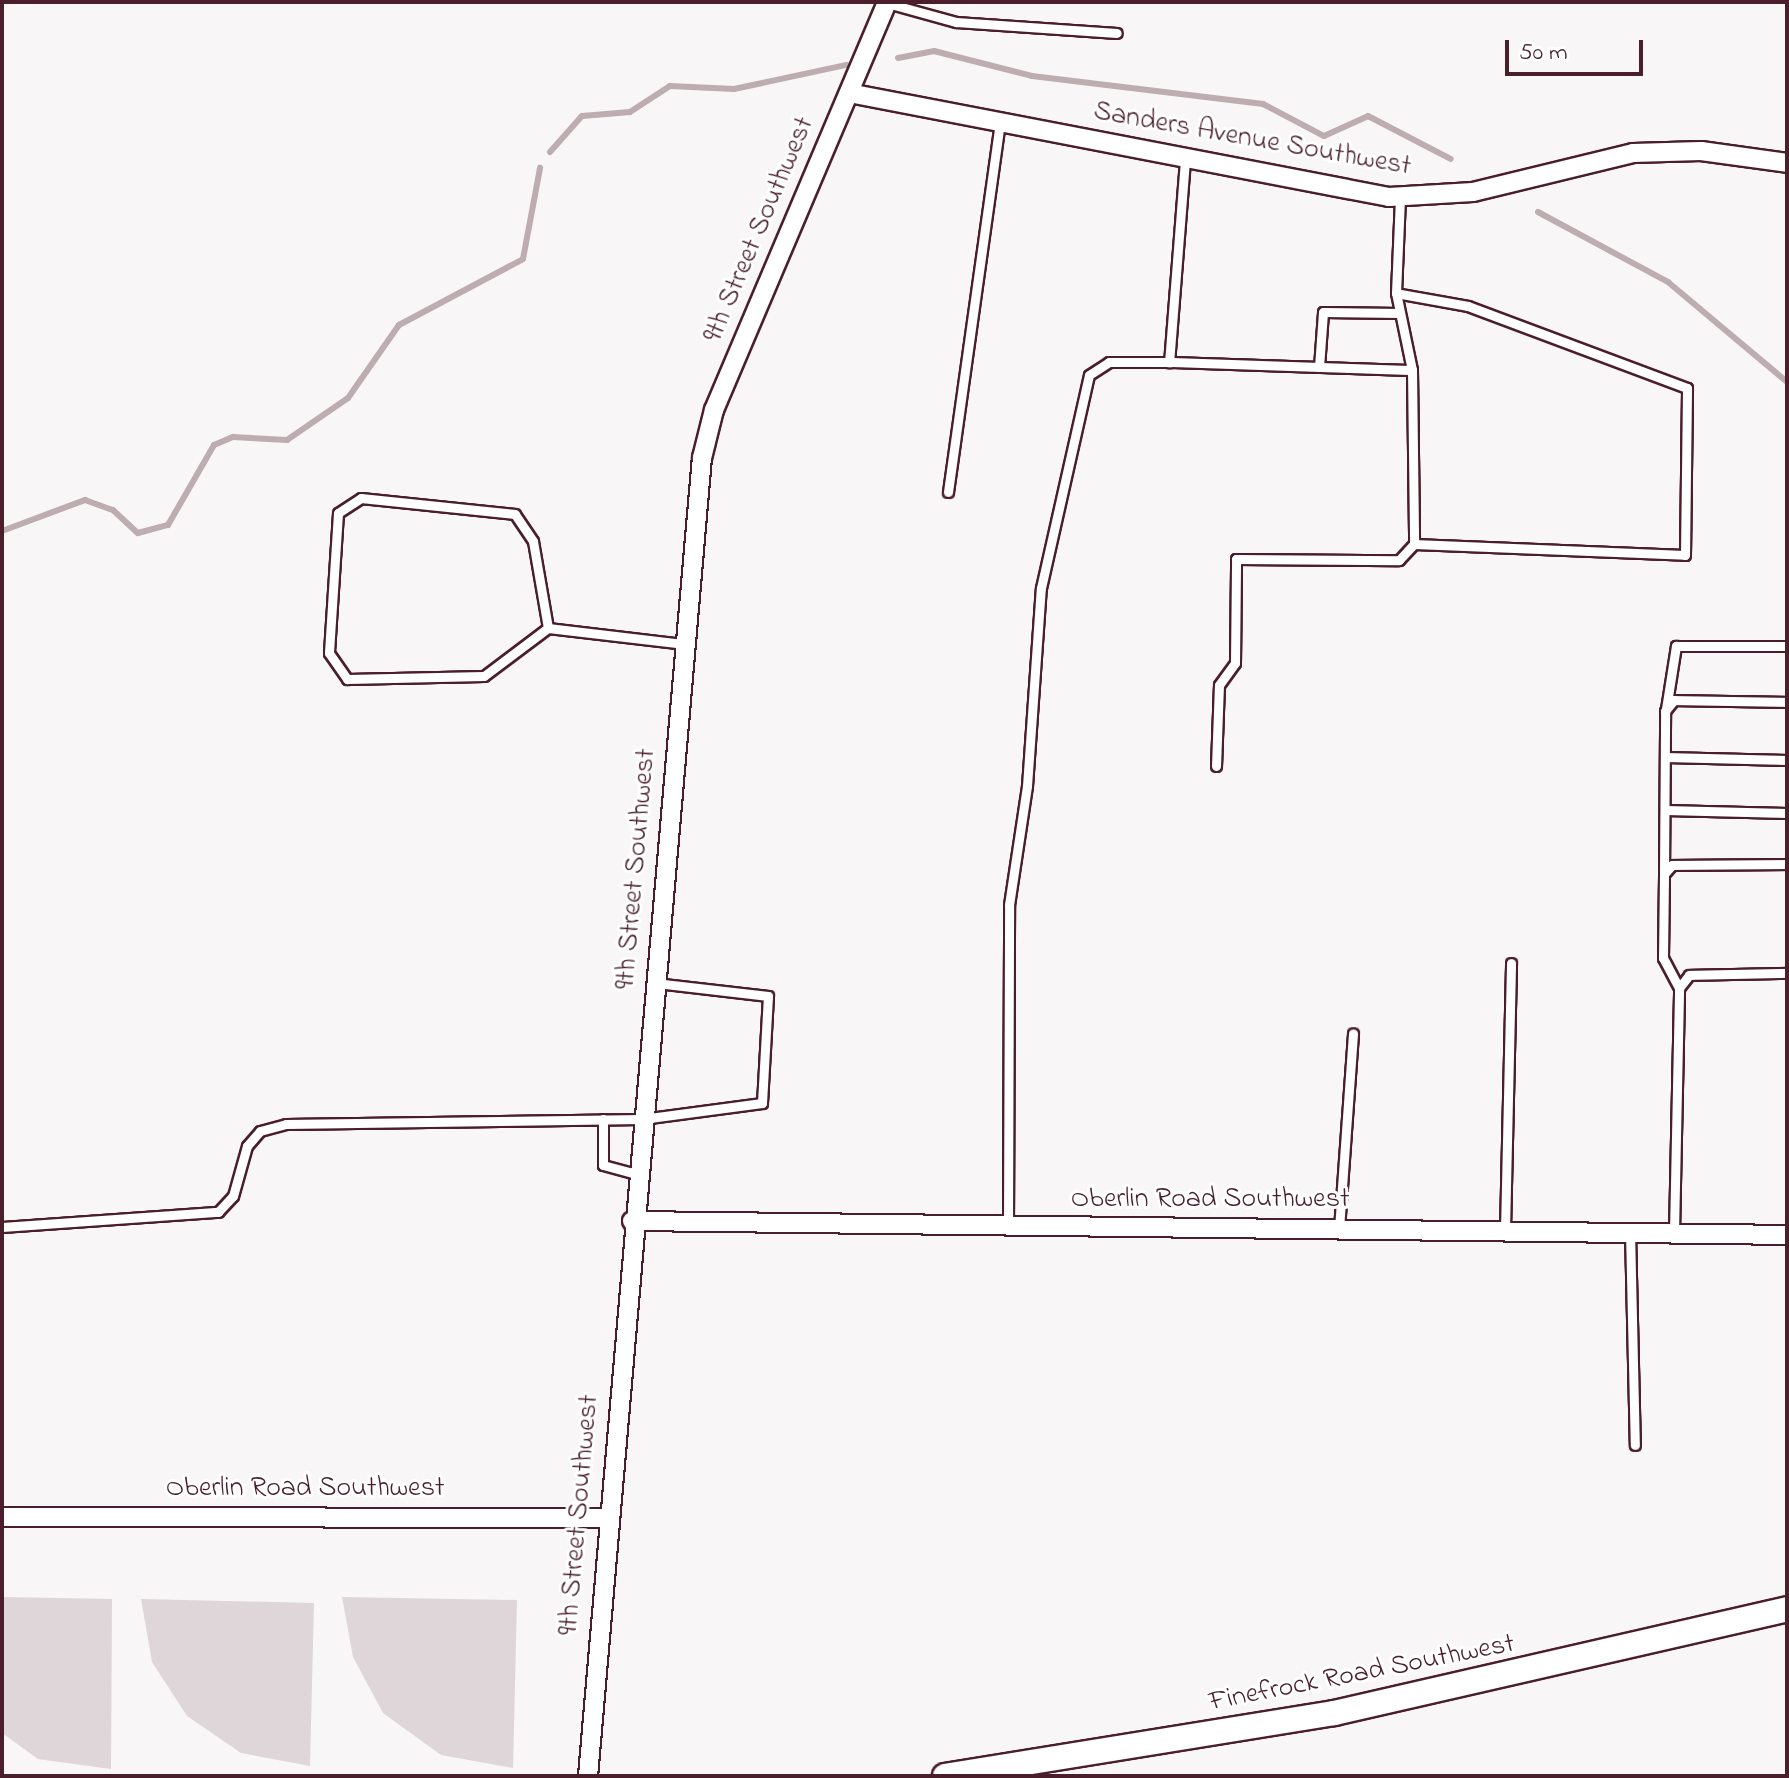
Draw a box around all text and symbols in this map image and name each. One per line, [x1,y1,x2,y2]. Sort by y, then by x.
scale bar [1509,24,1647,74]
text: 50 m [1519,36,1568,71]
street label: Sanders Avenue Southwest [1091,96,1413,184]
street label: 9th Street Southwest [697,112,823,348]
street label: 9th Street Southwest [610,747,664,991]
street label: Oberlin Road Southwest [1071,1183,1349,1217]
street label: 9th Street Southwest [553,1393,607,1637]
street label: Oberlin Road Southwest [166,1472,444,1506]
street label: Finefrock Road Southwest [1207,1628,1517,1720]

